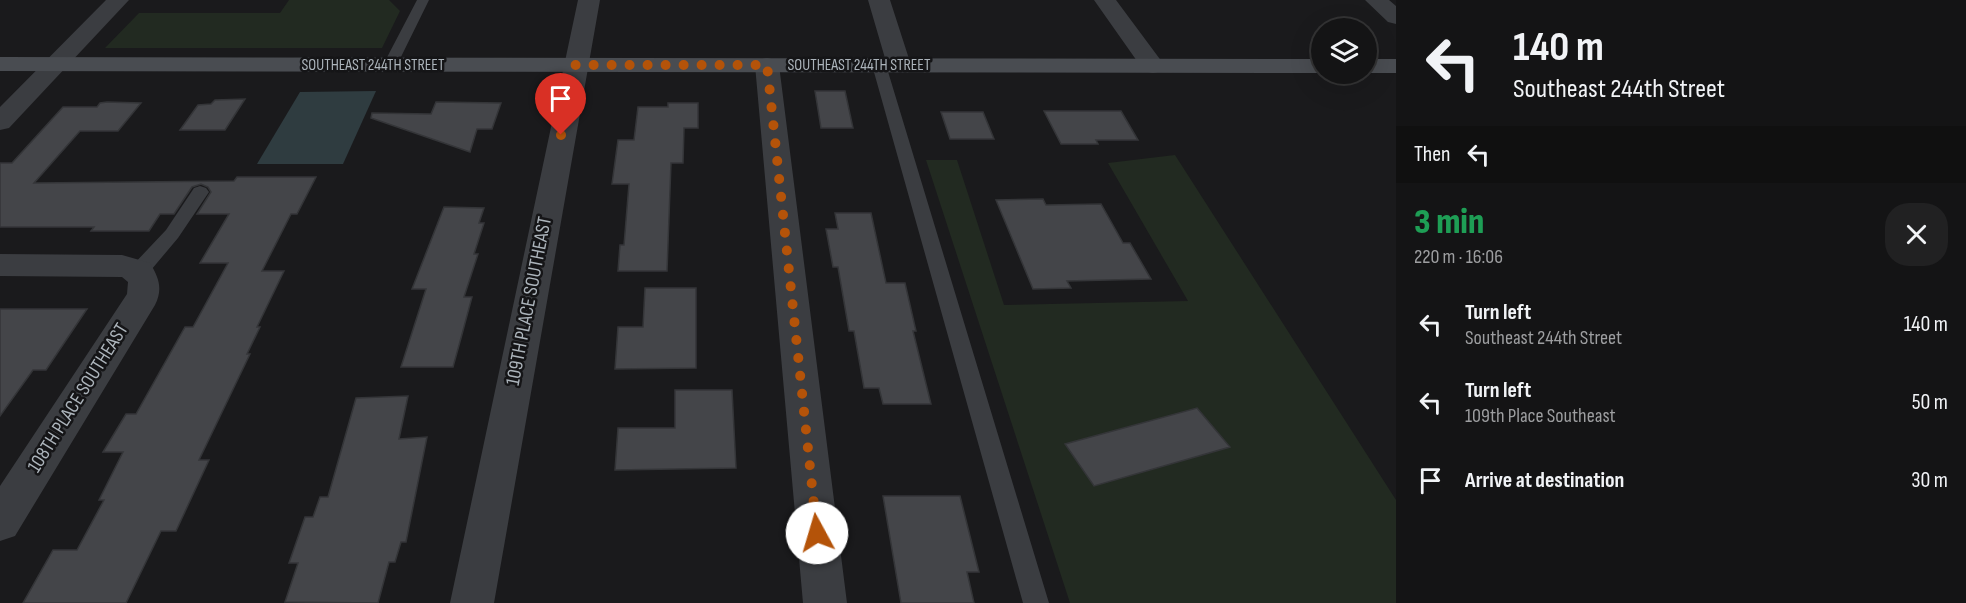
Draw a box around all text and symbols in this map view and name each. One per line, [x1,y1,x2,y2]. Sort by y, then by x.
map controls [1311,18,1377,84]
button: layers [1311,18,1377,84]
text: 140 m [1513,22,1604,73]
icon: left [1414,24,1492,102]
street label: SOUTHEAST 244TH STREET [302,56,445,75]
street label: SOUTHEAST 244TH STREET [788,56,931,75]
pin [535,73,586,135]
text: Southeast 244th Street [1513,73,1725,105]
icon: arrive [544,82,577,115]
icon: left [1462,138,1495,171]
text: Then [1414,141,1450,168]
text: 3 min [1414,201,1484,244]
button: close [1885,203,1948,266]
street label: 109TH PLACE SOUTHEAST [501,215,557,387]
text: 220 m · 16:06 [1414,245,1503,269]
text: Turn left [1465,299,1531,326]
icon: left [1414,308,1447,341]
text: 140 m [1904,311,1948,338]
street label: 108TH PLACE SOUTHEAST [22,319,134,477]
text: Southeast 244th Street [1465,326,1622,350]
text: Turn left [1465,377,1531,404]
icon: left [1414,386,1447,419]
text: 50 m [1912,389,1948,416]
text: 109th Place Southeast [1465,404,1616,428]
icon: arrive [1414,464,1447,497]
text: Arrive at destination [1465,467,1624,494]
text: 30 m [1911,467,1948,494]
position arrow [785,501,849,565]

